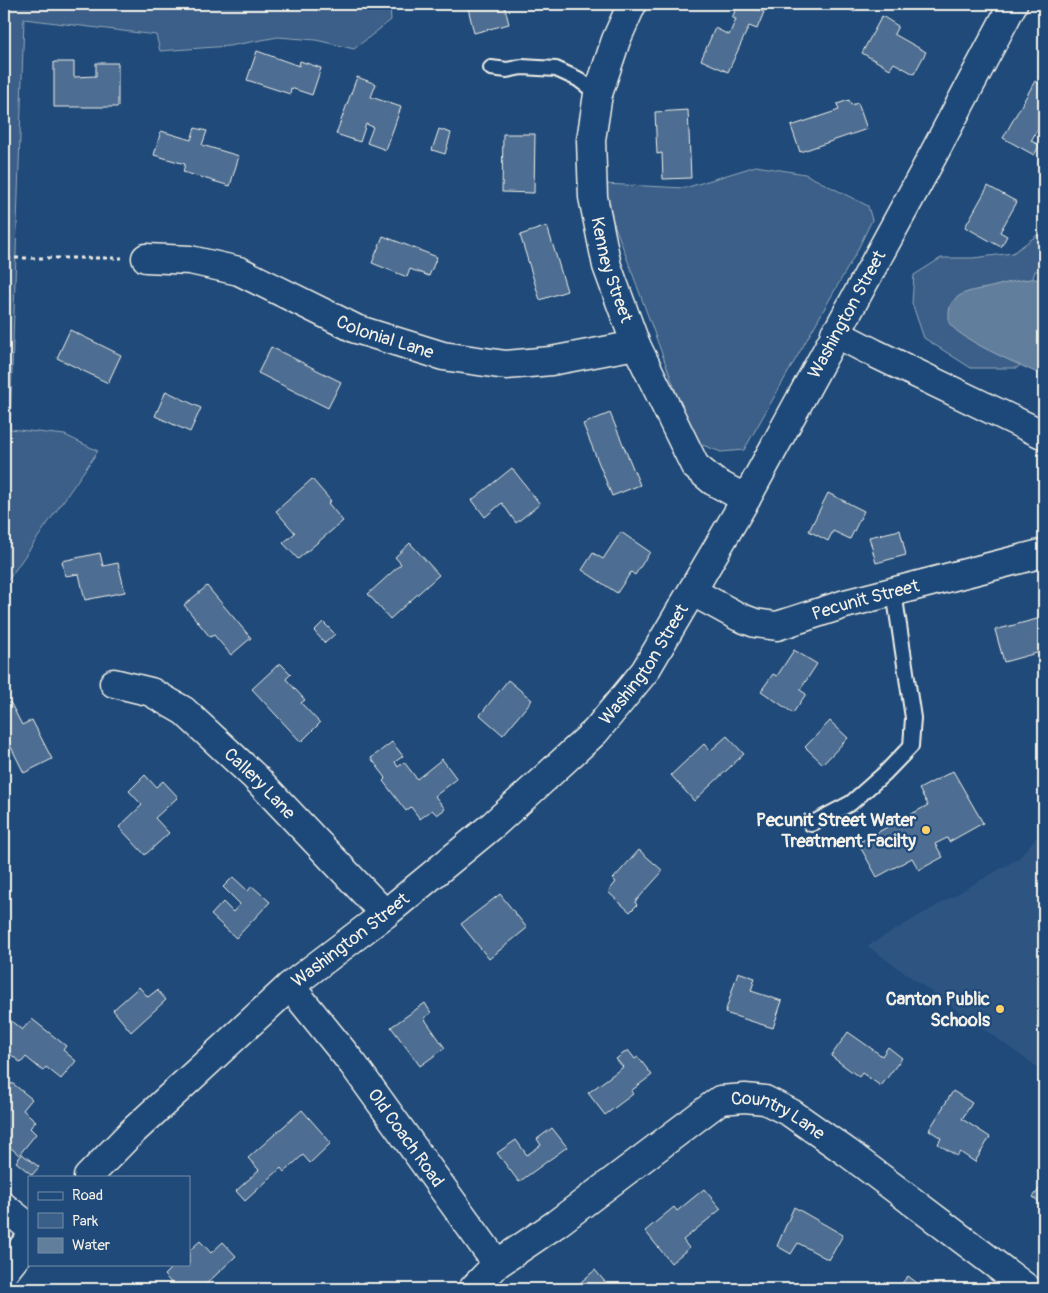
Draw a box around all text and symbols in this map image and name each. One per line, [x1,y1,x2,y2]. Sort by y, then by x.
street label: Kenney Street [585,215,638,326]
street label: Washington Street [803,246,892,382]
street label: Colonial Lane [332,310,437,364]
street label: Pecunit Street [809,574,922,626]
street label: Washington Street [594,599,694,730]
street label: Callery Lane [219,743,300,824]
place label: Pecunit Street Water Treatment Facilty [756,809,917,853]
marker: Pecunit Street Water Treatment Facilty [920,824,932,836]
street label: Washington Street [287,887,415,993]
place label: Canton Public Schools [886,988,991,1032]
marker: Canton Public Schools [994,1003,1006,1015]
street label: Old Coach Road [362,1084,449,1192]
street label: Country Lane [730,1087,829,1145]
legend [28,1176,190,1266]
text: Road [72,1186,103,1205]
text: Park [72,1212,99,1231]
text: Water [72,1236,111,1255]

